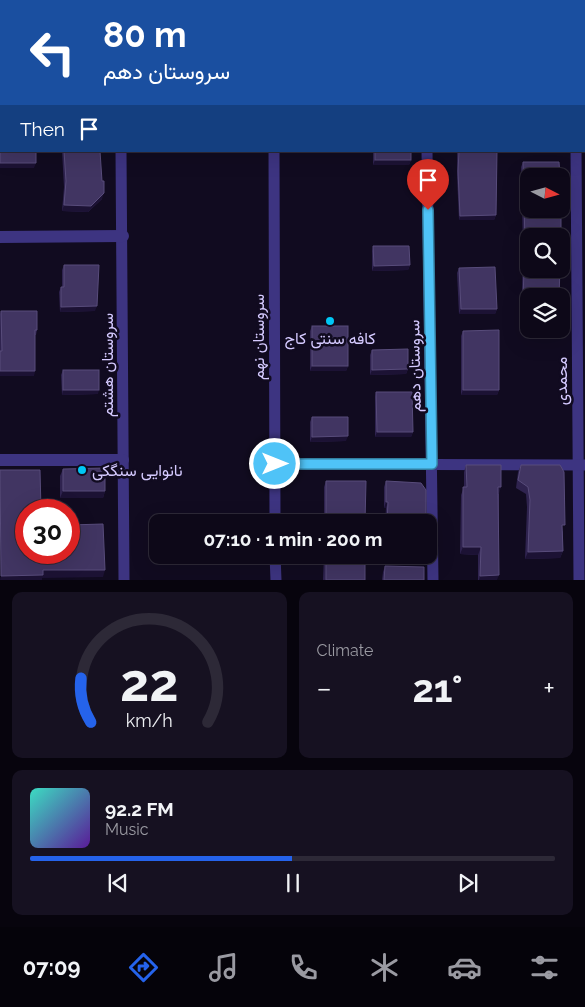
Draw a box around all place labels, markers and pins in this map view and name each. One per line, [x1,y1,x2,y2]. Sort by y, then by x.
pin [407,159,449,210]
marker: کافه سنتی کاج [324,315,336,327]
place label: کافه سنتی کاج [284,329,376,350]
place label: نانوایی سنگکی [92,461,183,481]
marker: نانوایی سنگکی [76,464,88,476]

